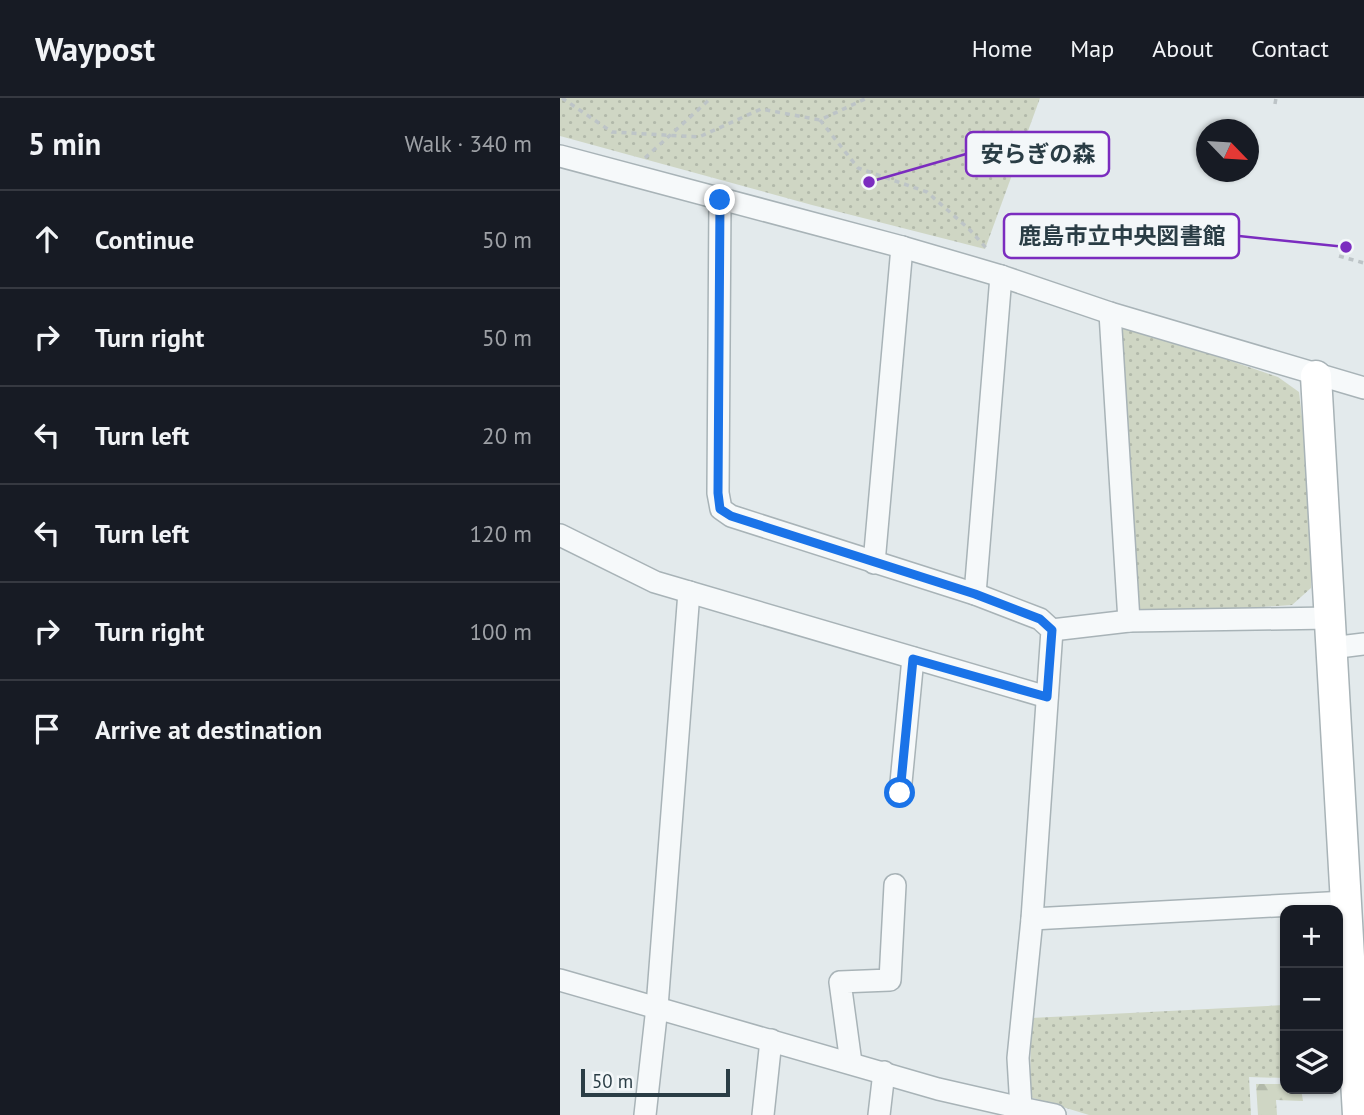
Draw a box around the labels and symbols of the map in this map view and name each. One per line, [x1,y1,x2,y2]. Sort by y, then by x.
north arrow [1196,119,1259,182]
callout: 安らぎの森 [966,132,1109,176]
text: 安らぎの森 [981,139,1096,168]
route end [704,184,735,215]
callout: 鹿島市立中央図書館 [1004,214,1239,258]
text: 鹿島市立中央図書館 [1019,221,1226,250]
route start [884,777,915,808]
scale bar [581,1066,730,1098]

